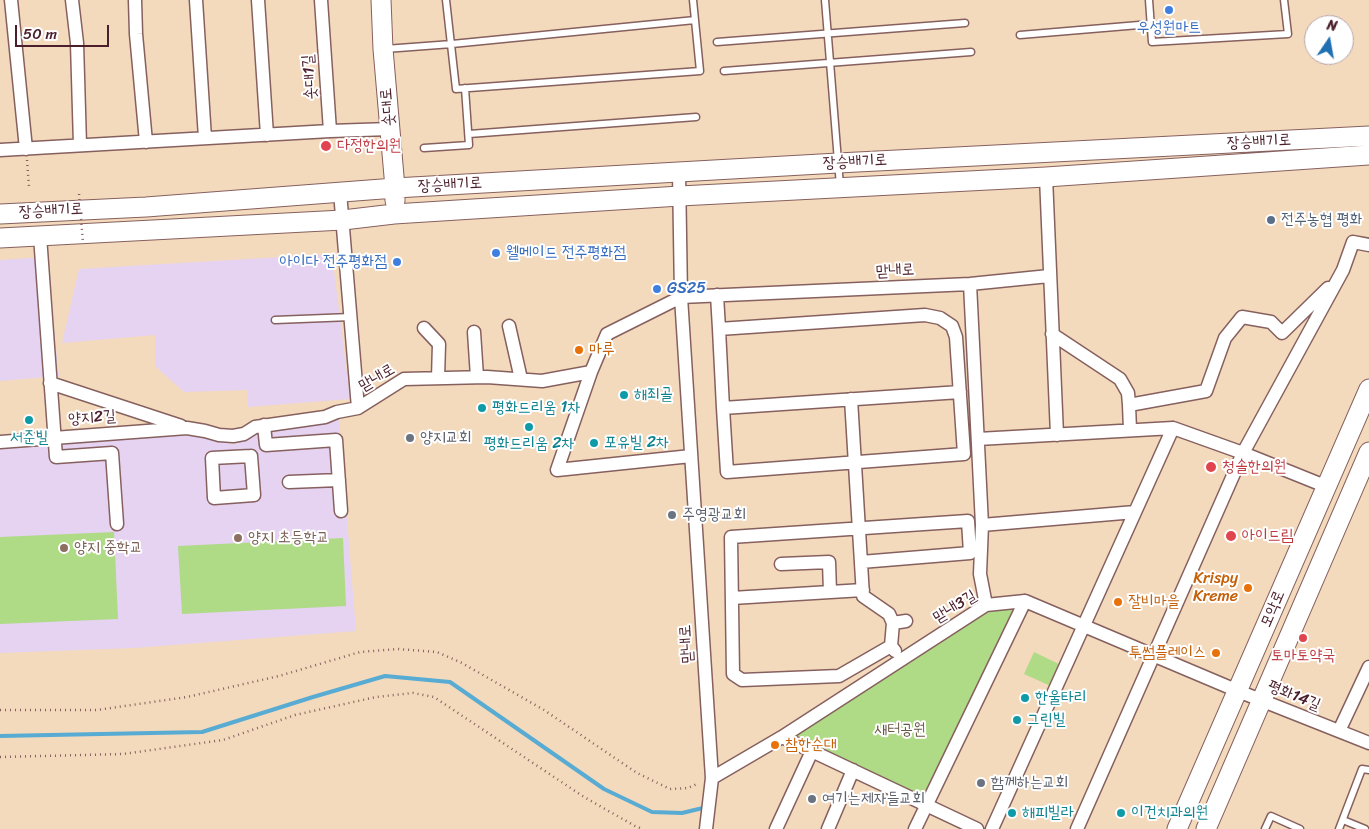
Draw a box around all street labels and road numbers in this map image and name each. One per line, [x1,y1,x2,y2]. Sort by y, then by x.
street label: 솟대1길 [299,54,321,100]
street label: 솟대로 [377,87,399,127]
street label: 장승배기로 [1226,131,1292,153]
street label: 장승배기로 [822,151,888,173]
street label: 장승배기로 [417,174,483,196]
street label: 장승배기로 [18,200,84,222]
street label: 맏내로 [875,260,915,282]
street label: 맏내로 [355,360,399,396]
street label: 양지2길 [67,407,117,429]
street label: 맏내3길 [930,587,980,627]
street label: 모악로 [1257,587,1289,631]
street label: 맏내로 [676,624,698,664]
street label: 평화14길 [1265,677,1323,715]

